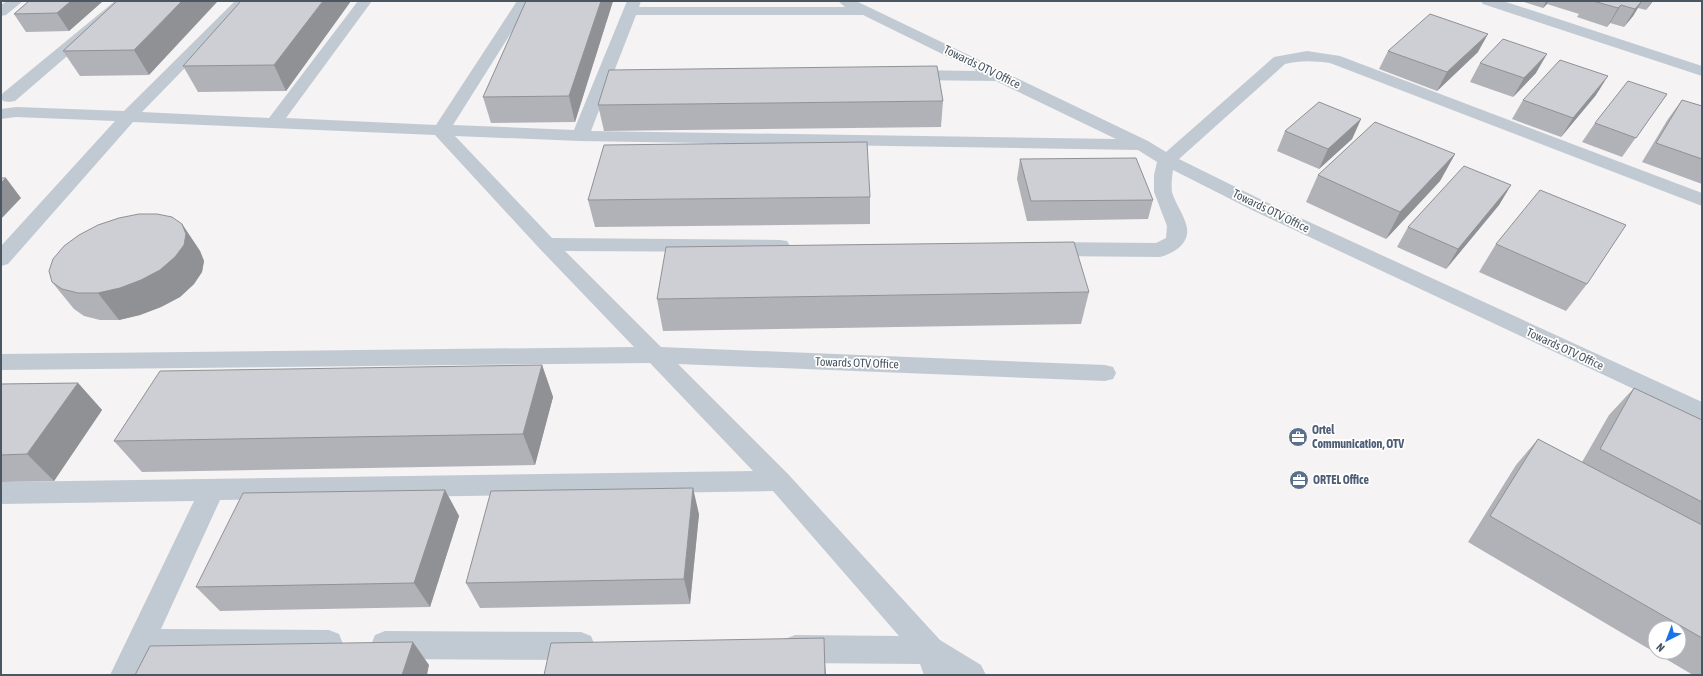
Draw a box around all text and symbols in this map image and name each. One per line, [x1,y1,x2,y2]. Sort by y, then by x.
street label: Towards OTV Office [941,42,1023,92]
street label: Towards OTV Office [1230,186,1312,236]
street label: Towards OTV Office [1524,325,1606,373]
street label: Towards OTV Office [815,355,899,371]
place label: Ortel Communication, OTV [1312,423,1404,451]
office icon: Ortel Communication, OTV [1287,426,1309,448]
office icon: ORTEL Office [1288,469,1310,491]
place label: ORTEL Office [1313,473,1369,487]
north arrow [1647,620,1687,660]
text: N [1654,641,1667,654]

